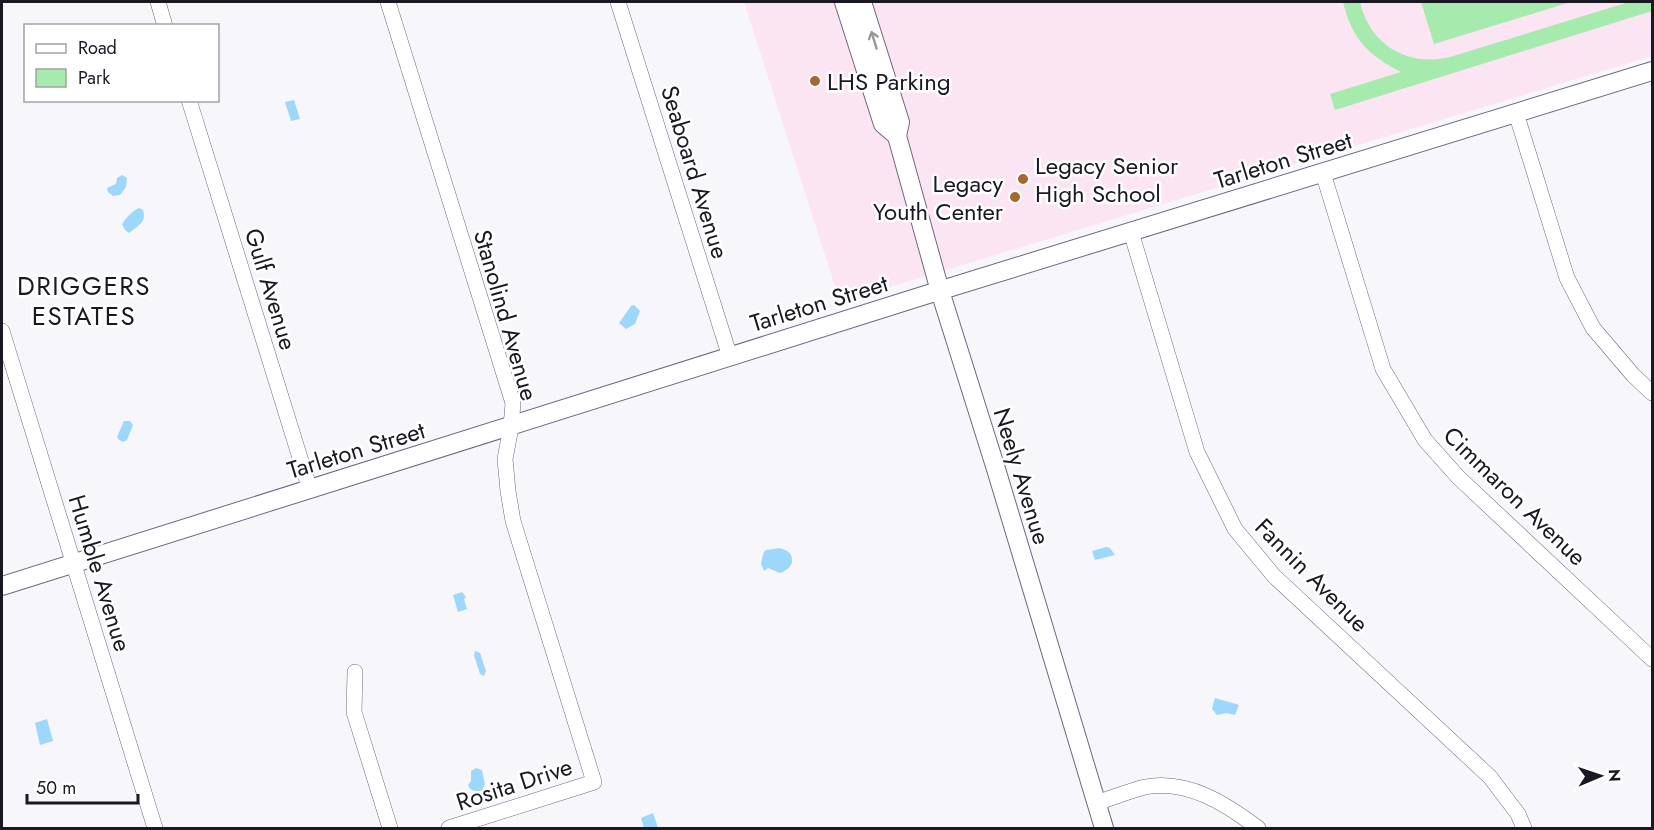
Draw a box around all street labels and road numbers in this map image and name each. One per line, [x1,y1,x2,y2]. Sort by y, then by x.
street label: Seaboard Avenue [652,81,738,263]
street label: Tarleton Street [1210,122,1356,198]
street label: Gulf Avenue [236,224,306,354]
street label: Stanolind Avenue [465,226,547,404]
street label: Tarleton Street [746,265,892,341]
street label: Neely Avenue [985,403,1059,549]
street label: Tarleton Street [283,412,429,488]
street label: Cimmaron Avenue [1436,418,1594,574]
street label: Humble Avenue [60,490,140,656]
street label: Fannin Avenue [1247,510,1377,640]
street label: Rosita Drive [451,749,577,819]

